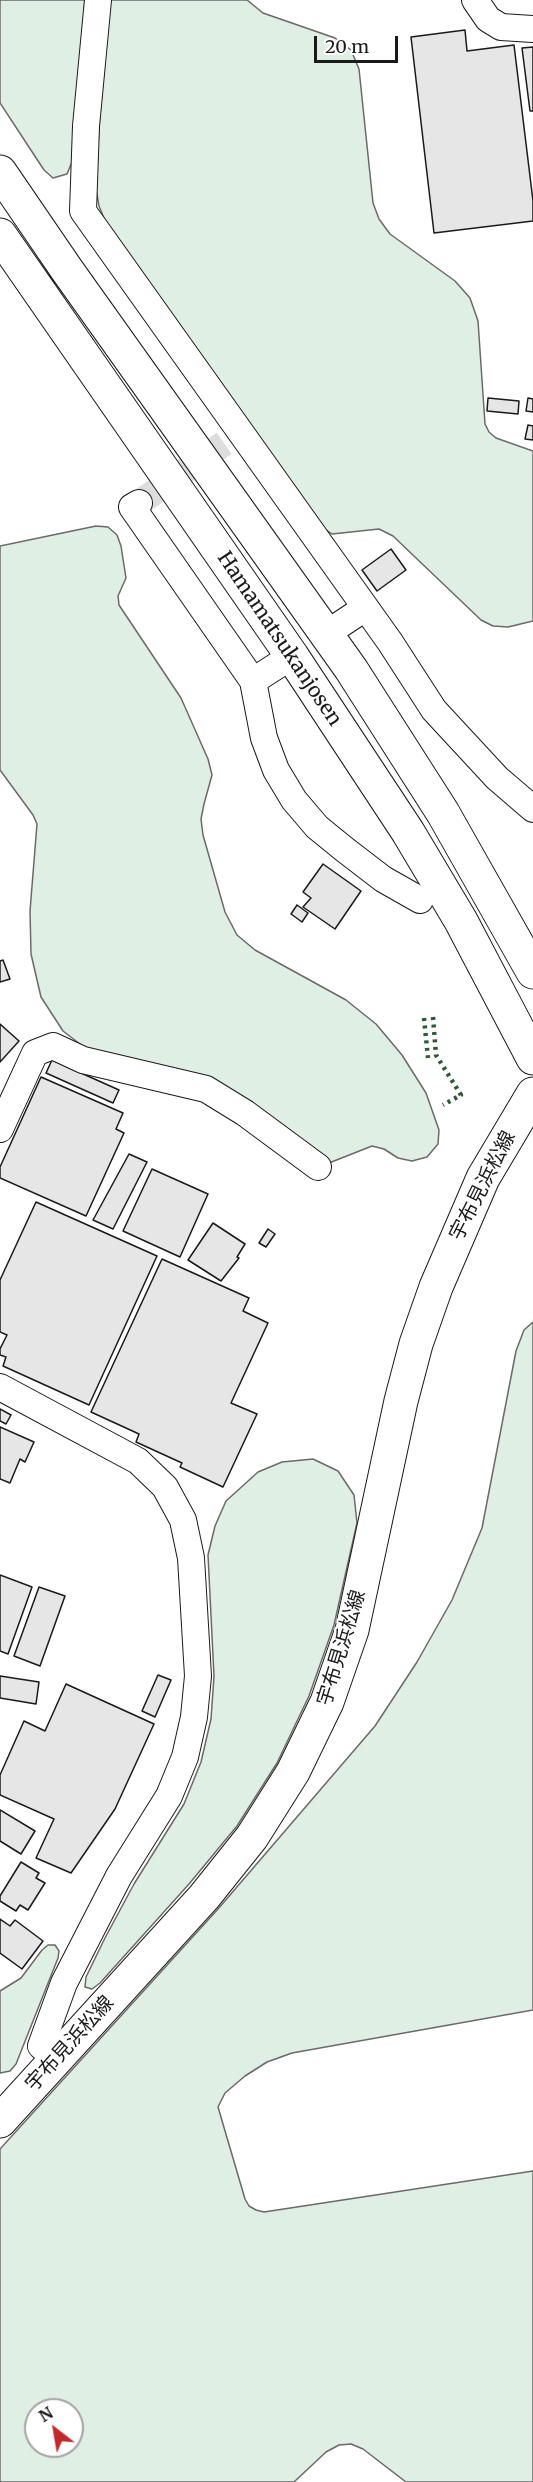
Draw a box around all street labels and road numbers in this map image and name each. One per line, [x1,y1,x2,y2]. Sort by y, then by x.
street label: Hamamatsukanjosen [212,547,346,731]
street label: 宇布見浜松線 [445,1127,521,1245]
street label: 宇布見浜松線 [313,1587,371,1709]
street label: 宇布見浜松線 [21,1991,119,2097]

